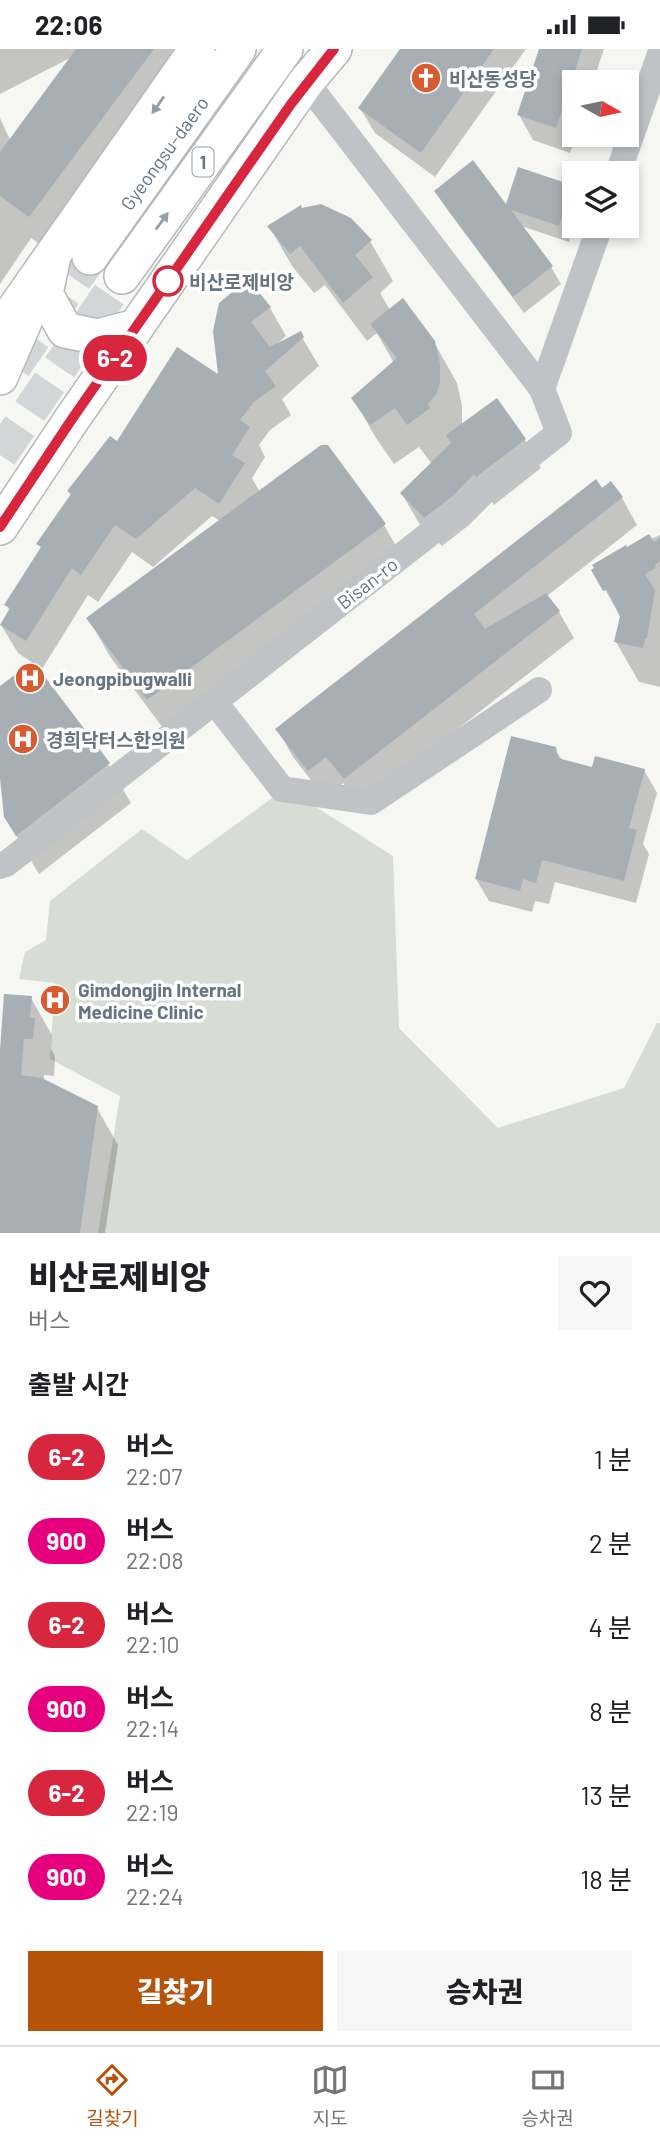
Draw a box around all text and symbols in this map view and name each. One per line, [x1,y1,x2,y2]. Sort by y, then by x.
text: 22:06 [35,9,102,40]
church icon: 비산동성당 [409,61,443,95]
place label: 비산동성당 [449,67,537,90]
north arrow [562,70,639,147]
map controls [562,70,639,238]
street label: Gyeongsu-daero [115,92,213,214]
one-way arrow [151,96,165,114]
road number: 1 [192,147,214,177]
button: layers [562,161,639,238]
one-way arrow [155,212,169,230]
marker: 비산로제비앙 [153,266,183,296]
place label: 비산로제비앙 [189,270,294,293]
line badge: 6-2 [75,335,155,381]
text: 6-2 [97,343,133,372]
street label: Bisan-ro [332,552,402,614]
hospital icon: Jeongpibugwalli [13,661,47,695]
place label: Jeongpibugwalli [53,667,192,690]
hospital icon: 경희닥터스한의원 [6,722,40,756]
place label: 경희닥터스한의원 [46,728,186,751]
place label: Gimdongjin Internal Medicine Clinic [78,978,241,1023]
hospital icon: Gimdongjin Internal Medicine Clinic [38,983,72,1017]
text: 비산로제비앙 [28,1256,210,1296]
button: heart [558,1256,632,1330]
text: 버스 [28,1306,70,1334]
text: 출발 시간 [28,1368,129,1399]
text: 버스 [126,1429,174,1460]
text: 6-2 [48,1442,85,1471]
text: 1 분 [594,1443,632,1474]
text: 22:07 [126,1462,182,1490]
text: 버스 [126,1513,174,1544]
text: 900 [46,1526,87,1555]
text: 2 분 [589,1527,632,1558]
text: 22:08 [126,1546,183,1574]
text: 버스 [126,1597,174,1628]
text: 6-2 [48,1610,85,1639]
text: 4 분 [589,1611,632,1642]
text: 22:10 [126,1630,180,1658]
text: 버스 [126,1681,174,1712]
text: 900 [46,1694,87,1723]
text: 8 분 [589,1695,632,1726]
text: 22:14 [126,1714,179,1742]
text: 버스 [126,1765,174,1796]
text: 6-2 [48,1778,85,1807]
text: 13 분 [580,1779,632,1810]
text: 22:19 [126,1798,179,1826]
text: 버스 [126,1849,174,1880]
text: 900 [46,1862,87,1891]
text: 18 분 [580,1863,632,1894]
text: 22:24 [126,1882,183,1910]
button: 길찾기 [28,1951,323,2031]
button: 승차권 [337,1951,632,2031]
tab: 길찾기 [86,2061,139,2130]
tab: 지도 [311,2061,349,2130]
tab: 승차권 [521,2061,574,2130]

